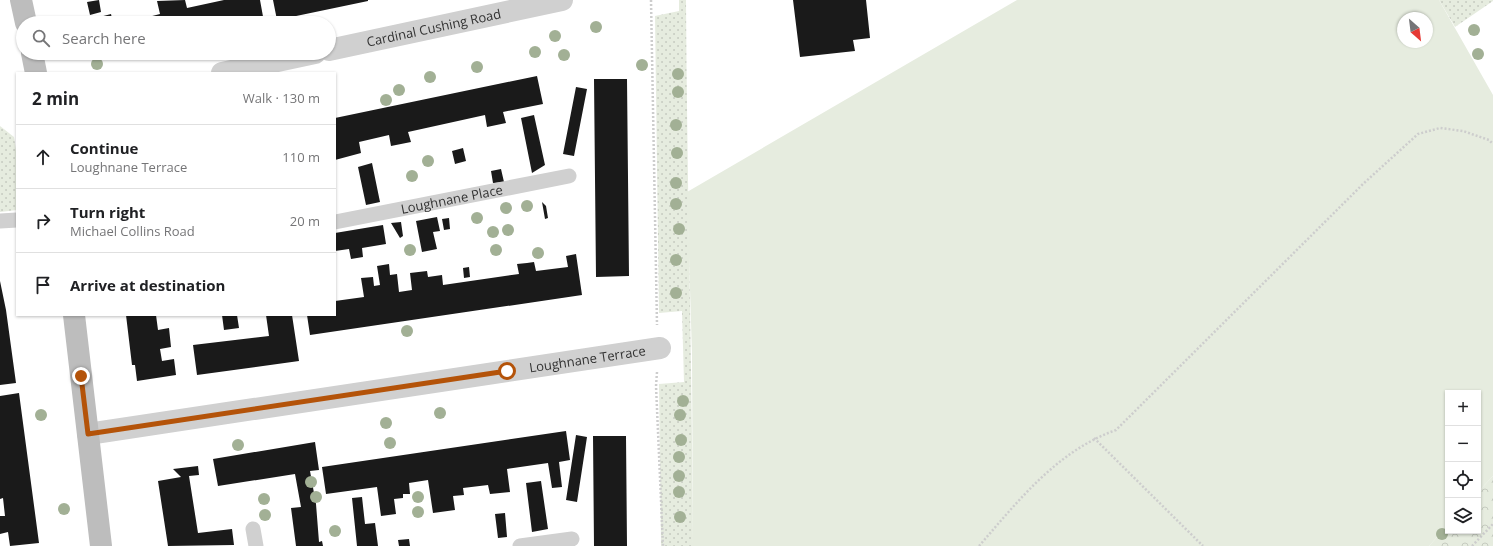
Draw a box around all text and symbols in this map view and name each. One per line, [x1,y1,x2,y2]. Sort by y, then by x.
street label: Cardinal Cushing Road [365,4,503,51]
north arrow [1397,12,1433,48]
search box [16,16,336,60]
icon: search [30,27,52,49]
text: Search here [62,28,146,48]
text: 2 min [32,87,79,110]
text: Walk · 130 m [243,89,320,107]
text: Continue [70,138,138,158]
icon: ahead [32,146,54,168]
text: 110 m [282,148,320,166]
text: Loughnane Terrace [70,158,187,176]
street label: Loughnane Place [399,180,504,218]
text: Turn right [70,202,145,222]
icon: right [32,210,54,232]
text: 20 m [290,212,320,230]
text: Michael Collins Road [70,222,195,240]
icon: arrive [32,274,54,296]
text: Arrive at destination [70,275,225,295]
street label: Loughnane Terrace [528,341,647,377]
route start [498,362,516,380]
route end [72,367,90,385]
map controls [1445,390,1481,534]
button: + [1445,390,1481,426]
button: − [1445,426,1481,462]
button: locate [1445,462,1481,498]
button: layers [1445,498,1481,534]

